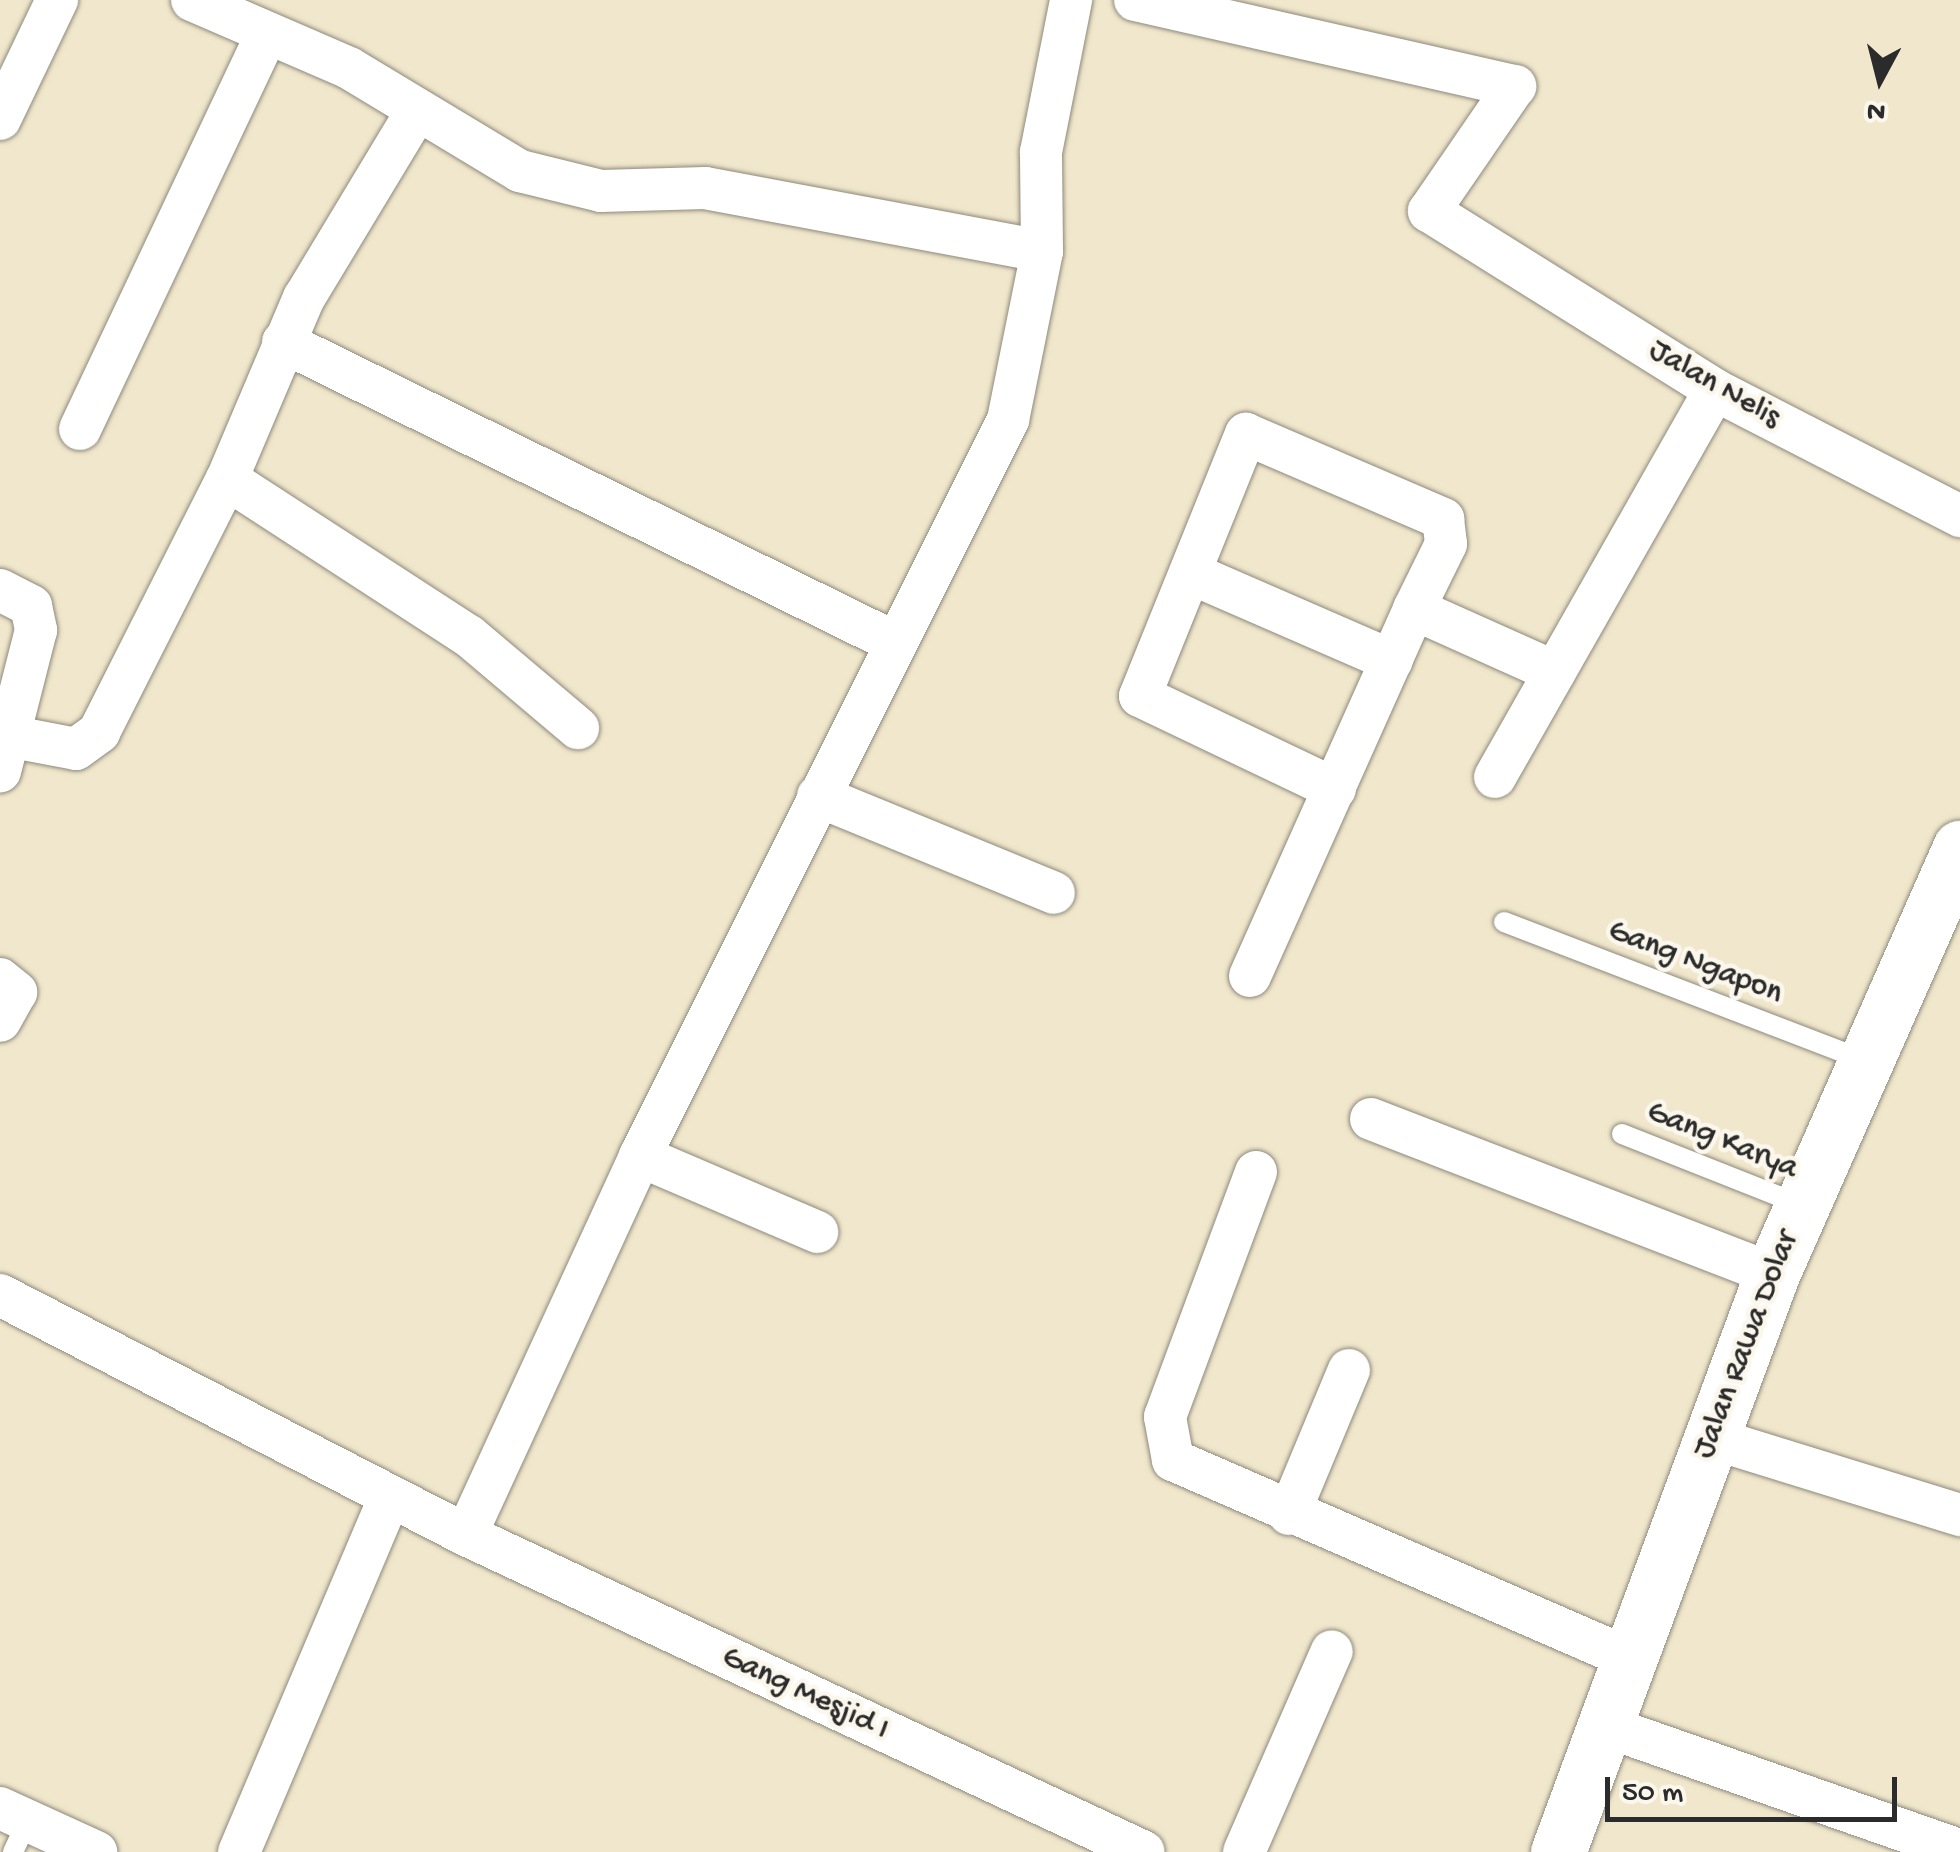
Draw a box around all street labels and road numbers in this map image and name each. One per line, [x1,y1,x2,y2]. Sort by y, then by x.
street label: Jalan Nelis [1641,332,1787,438]
street label: Gang Ngapon [1603,912,1787,1014]
street label: Gang Karya [1641,1093,1803,1189]
street label: Jalan Rawa Dolar [1686,1226,1808,1464]
street label: Gang Mesjid I [715,1639,895,1749]

